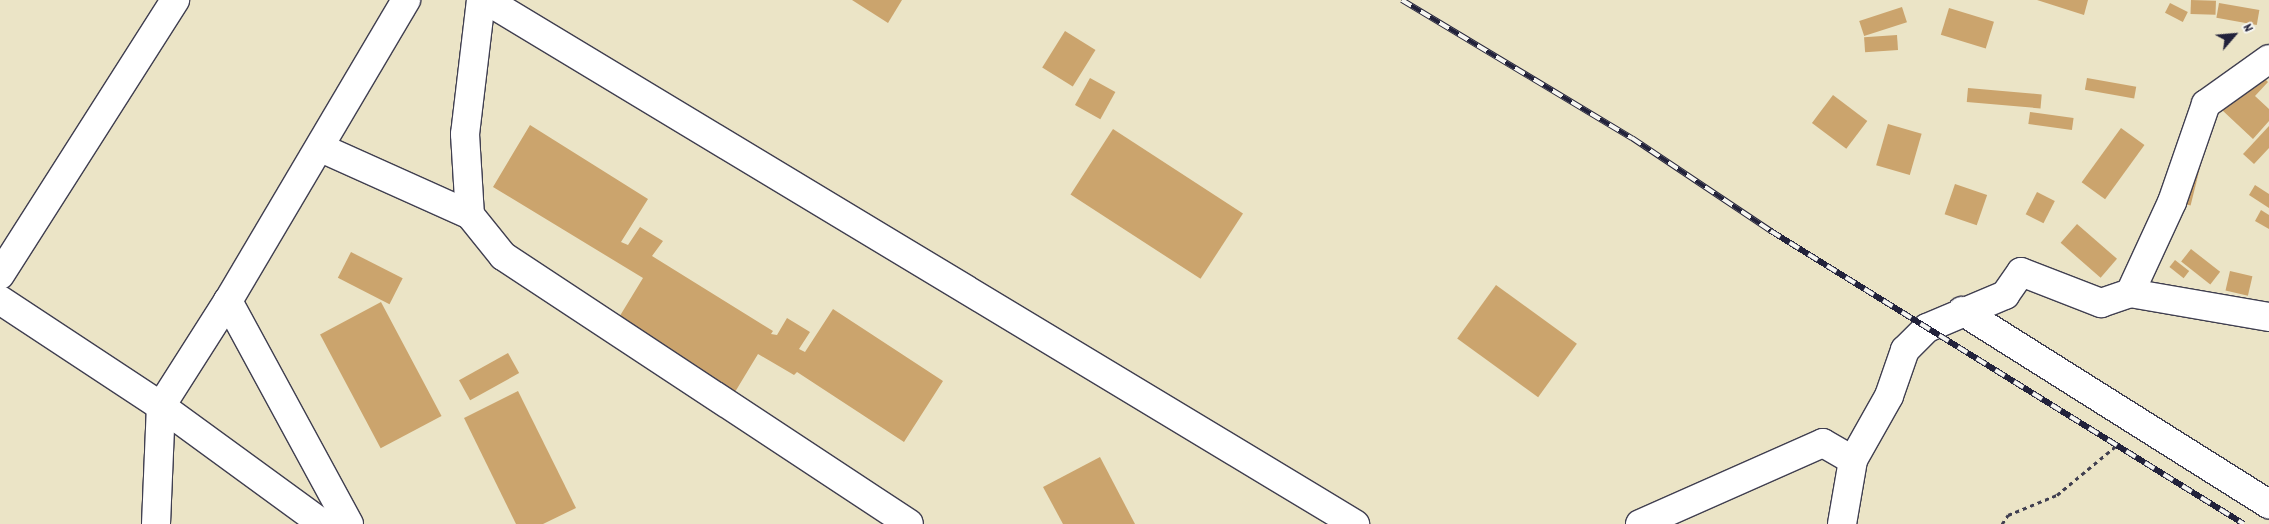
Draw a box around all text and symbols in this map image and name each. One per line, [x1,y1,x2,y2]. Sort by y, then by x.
north arrow [2209,10,2259,60]
text: N [2237,21,2258,36]

